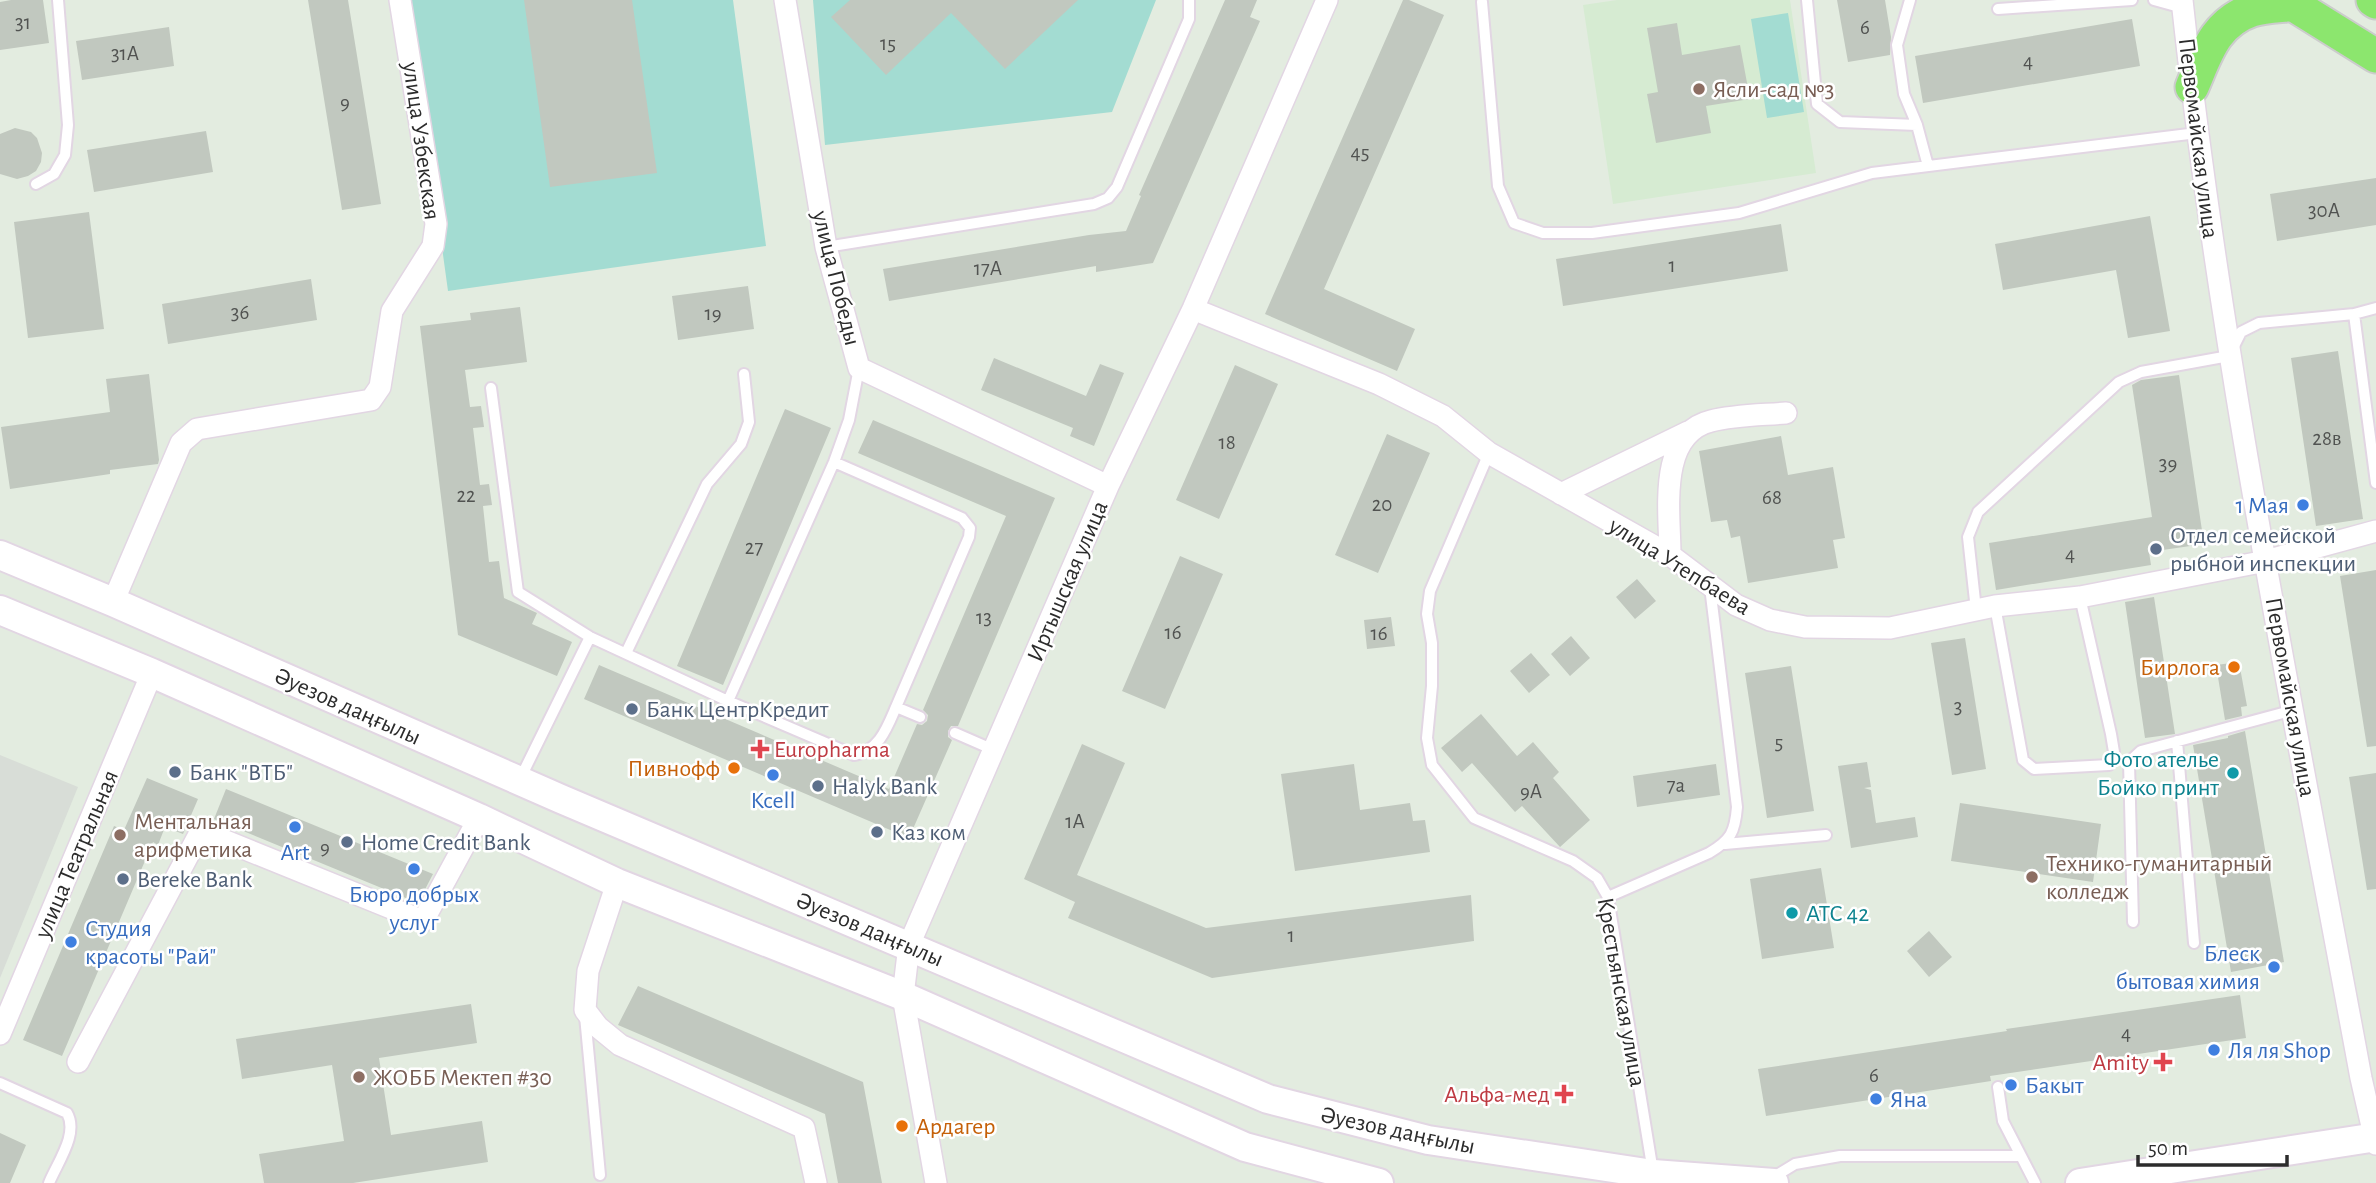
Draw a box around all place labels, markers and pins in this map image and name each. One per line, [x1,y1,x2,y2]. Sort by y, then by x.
place label: Ясли-сад №3 [1713,78,1834,102]
marker: Ясли-сад №3 [1691,81,1707,97]
place label: 1 Мая [2235,494,2289,518]
marker: 1 Мая [2295,497,2311,513]
place label: Отдел семейской рыбной инспекции [2170,524,2356,576]
marker: Отдел семейской рыбной инспекции [2148,541,2164,557]
place label: Бирлога [2140,656,2220,680]
marker: Бирлога [2226,659,2242,675]
place label: Банк ЦентрКредит [646,698,829,722]
marker: Банк ЦентрКредит [624,701,640,717]
place label: Europharma [774,738,890,762]
marker: Europharma [752,741,768,757]
place label: Фото ателье Бойко принт [2097,748,2219,800]
place label: Пивнофф [628,757,720,781]
marker: Пивнофф [726,760,742,776]
place label: Банк "ВТБ" [189,761,293,785]
marker: Банк "ВТБ" [167,764,183,780]
marker: Фото ателье Бойко принт [2225,765,2241,781]
marker: Kcell [765,767,781,783]
place label: Halyk Bank [832,775,937,799]
marker: Halyk Bank [810,778,826,794]
place label: Kcell [751,789,795,813]
place label: Ментальная арифметика [134,810,252,862]
marker: Art [287,819,303,835]
place label: Каз ком [891,821,966,845]
marker: Каз ком [869,824,885,840]
marker: Ментальная арифметика [112,827,128,843]
place label: Home Credit Bank [361,831,530,855]
marker: Home Credit Bank [339,834,355,850]
place label: Art [280,841,310,865]
place label: Технико-гуманитарный колледж [2046,852,2273,904]
marker: Бюро добрых услуг [406,861,422,877]
place label: Bereke Bank [137,868,252,892]
marker: Технико-гуманитарный колледж [2024,869,2040,885]
marker: Bereke Bank [115,871,131,887]
place label: Бюро добрых услуг [349,883,480,935]
place label: АТС 42 [1806,902,1869,926]
marker: АТС 42 [1784,905,1800,921]
place label: Студия красоты "Рай" [85,917,216,969]
marker: Студия красоты "Рай" [63,934,79,950]
place label: Блеск бытовая химия [2116,942,2260,994]
marker: Блеск бытовая химия [2266,959,2282,975]
place label: Ля ля Shop [2228,1039,2331,1063]
marker: Ля ля Shop [2206,1042,2222,1058]
place label: Amity [2092,1051,2149,1075]
marker: Amity [2155,1054,2171,1070]
place label: ЖОББ Мектеп #30 [373,1066,552,1090]
marker: ЖОББ Мектеп #30 [351,1069,367,1085]
place label: Бакыт [2025,1074,2084,1098]
marker: Бакыт [2003,1077,2019,1093]
place label: Альфа-мед [1444,1083,1550,1107]
marker: Альфа-мед [1556,1086,1572,1102]
place label: Яна [1890,1088,1927,1112]
marker: Яна [1868,1091,1884,1107]
place label: Ардагер [916,1115,995,1139]
marker: Ардагер [894,1118,910,1134]

